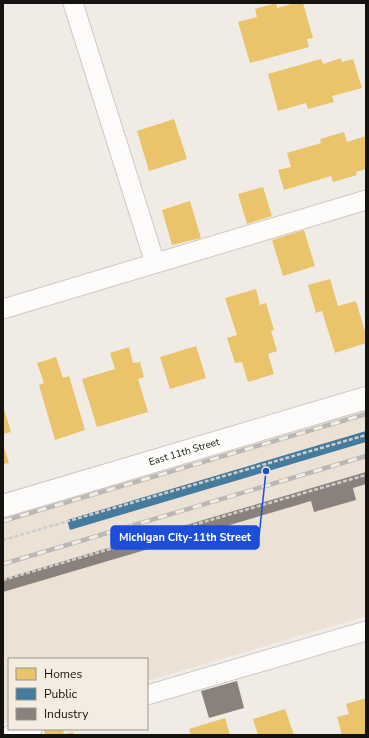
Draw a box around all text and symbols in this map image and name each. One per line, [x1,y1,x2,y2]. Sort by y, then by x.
street label: East 11th Street [147,435,222,469]
callout: Michigan City-11th Street [111,526,259,549]
text: Michigan City-11th Street [119,530,252,545]
legend [8,658,148,730]
text: Homes [44,666,82,682]
text: Public [44,686,78,702]
text: Industry [44,706,89,722]

